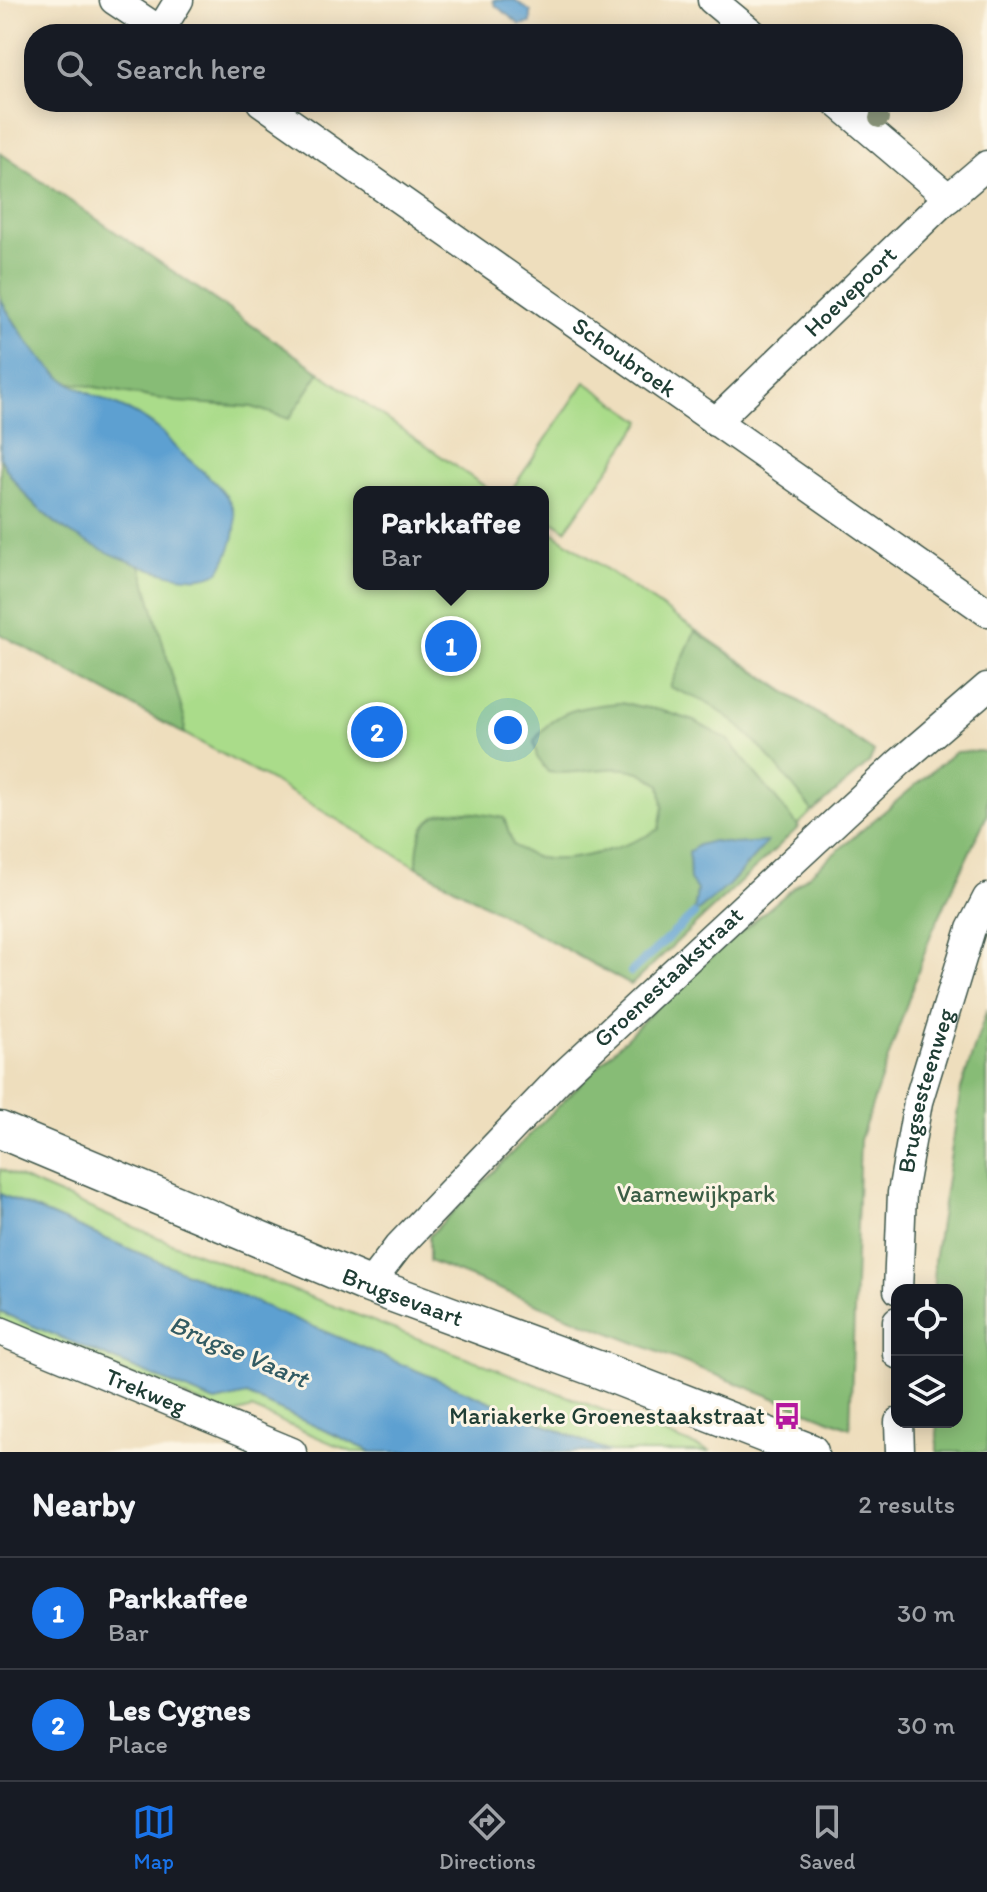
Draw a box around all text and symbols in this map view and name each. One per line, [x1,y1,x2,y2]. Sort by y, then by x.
search box [24,24,963,112]
icon: search [52,46,96,90]
text: Search here [116,50,266,87]
street label: Hoevepoort [797,240,902,343]
street label: Schoubroek [567,310,682,403]
popup [353,486,549,590]
text: Parkkaffee [381,504,521,541]
text: Bar [381,541,422,573]
pin: 1 [425,616,477,676]
pin: 2 [351,702,403,762]
your location [488,710,528,750]
street label: Groenestaakstraat [587,900,749,1053]
street label: Brugsesteenweg [891,1004,960,1175]
park label: Vaarnewijkpark [617,1179,775,1208]
street label: Brugsevaart [338,1260,467,1332]
map controls [891,1284,963,1428]
button: locate [891,1284,963,1356]
water label: Brugse Vaart [165,1308,315,1395]
button: layers [891,1356,963,1428]
street label: Trekweg [101,1361,192,1421]
place label: Mariakerke Groenestaakstraat [449,1401,765,1430]
bus stop icon: Mariakerke Groenestaakstraat [772,1401,802,1431]
text: Nearby [32,1484,135,1525]
text: 2 results [858,1488,955,1520]
text: Parkkaffee [108,1579,248,1616]
text: 1 [52,1597,64,1629]
text: 30 m [897,1597,955,1629]
text: Bar [108,1616,149,1648]
text: Les Cygnes [108,1691,251,1728]
text: 2 [51,1709,65,1741]
text: 30 m [897,1709,955,1741]
text: Place [108,1728,168,1760]
tab: Map [132,1800,176,1875]
tab: Directions [439,1800,536,1875]
tab: Saved [799,1800,855,1875]

